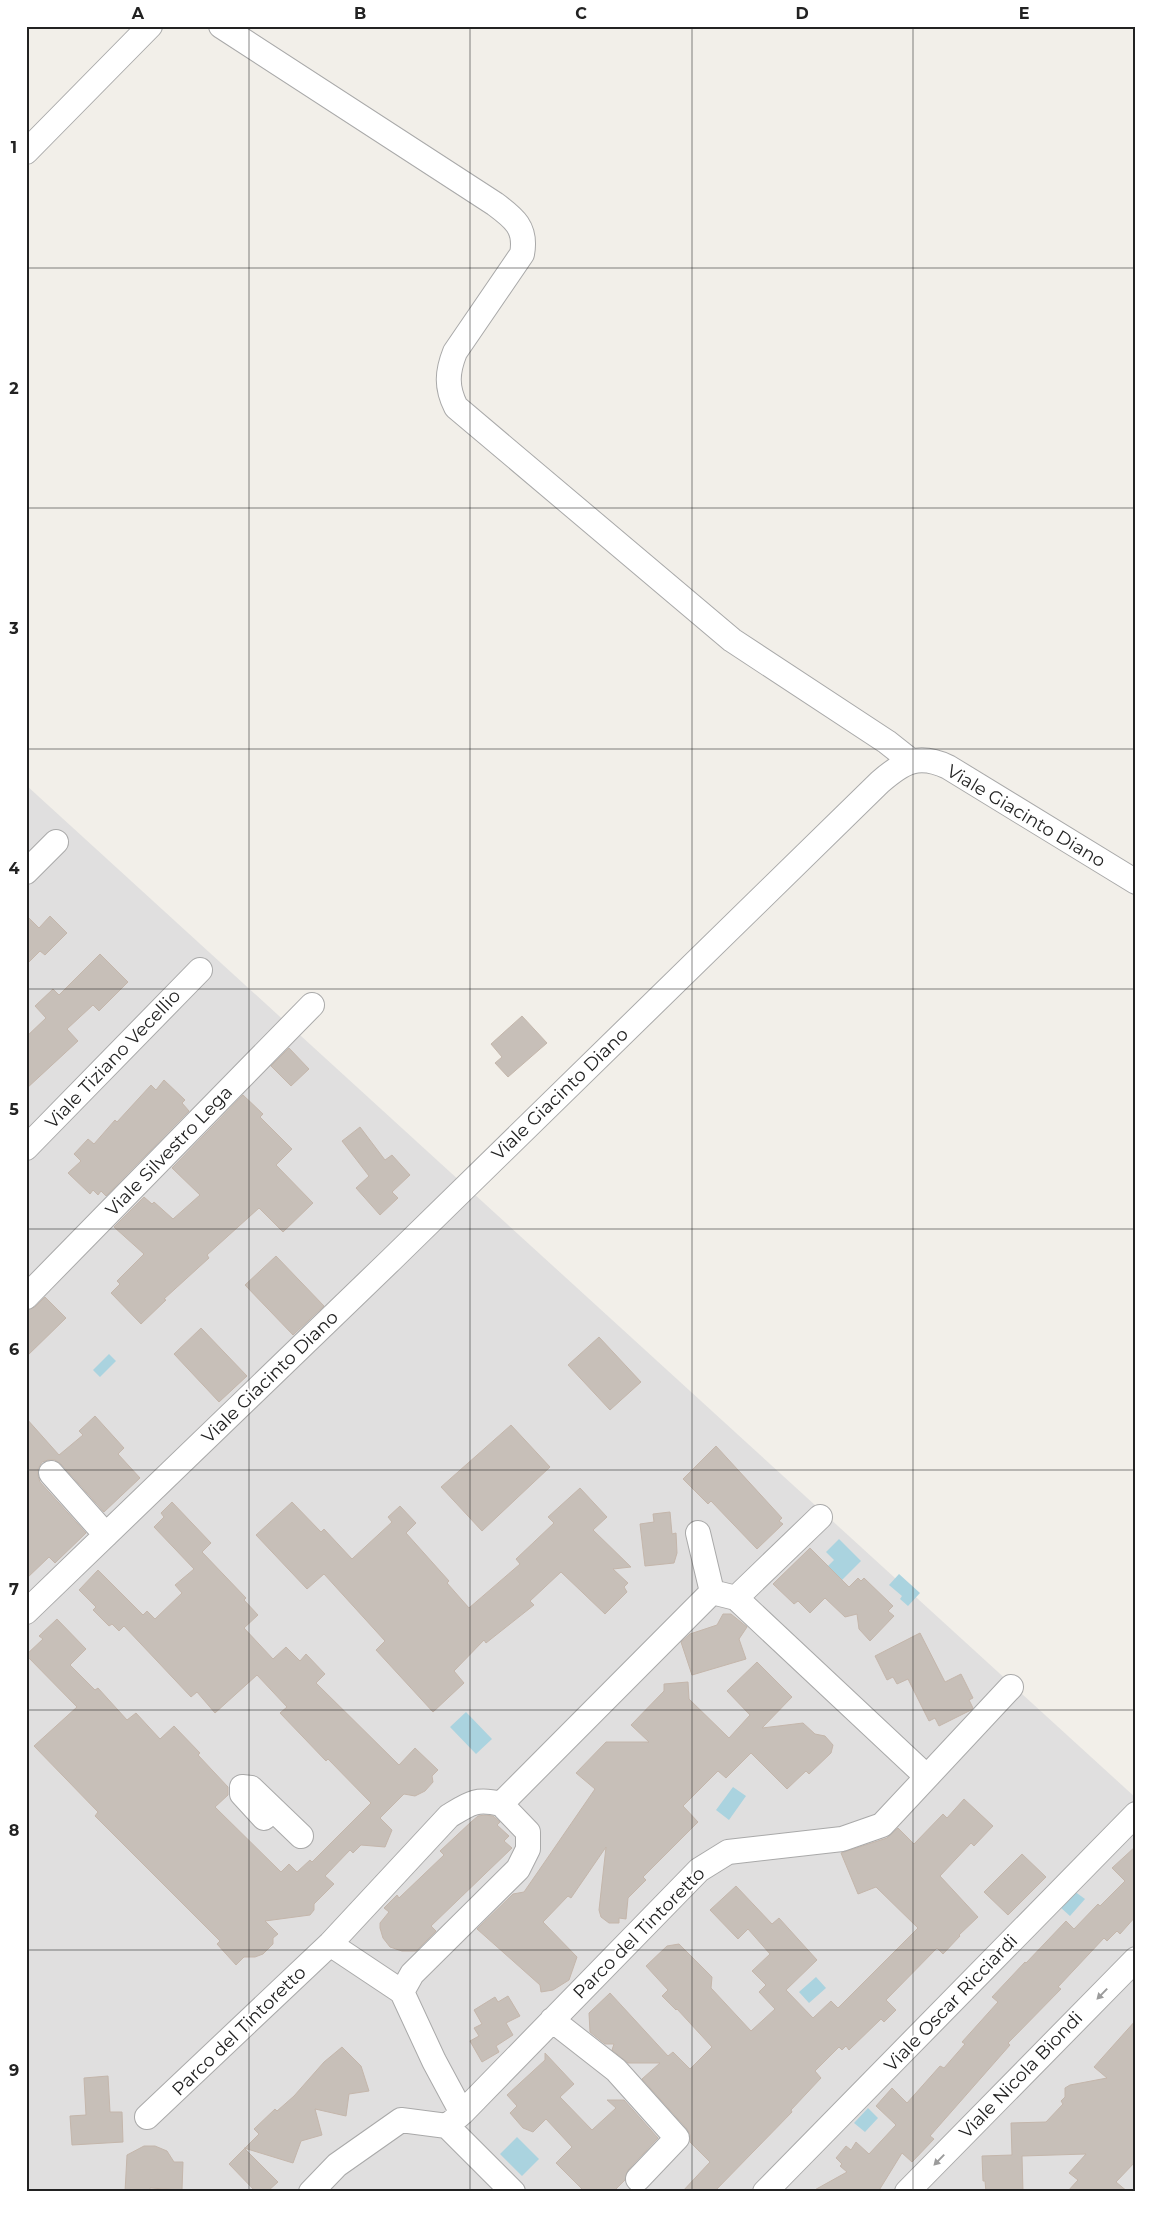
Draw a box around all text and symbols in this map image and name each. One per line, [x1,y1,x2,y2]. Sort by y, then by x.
text: A [131,4,145,23]
text: B [354,4,366,23]
text: C [575,4,587,23]
text: D [795,4,809,23]
text: E [1019,4,1029,23]
text: 1 [11,138,17,157]
text: 2 [9,379,19,398]
text: 3 [8,619,19,638]
street label: Viale Giacinto Diano [943,760,1109,872]
text: 4 [8,859,20,878]
street label: Viale Tiziano Vecellio [41,985,185,1133]
street label: Viale Giacinto Diano [487,1023,633,1165]
street label: Viale Silvestro Lega [101,1081,237,1221]
text: 5 [9,1100,19,1119]
street label: Viale Giacinto Diano [197,1306,343,1448]
text: 6 [9,1340,19,1359]
text: 7 [9,1580,19,1599]
text: 8 [9,1821,19,1840]
street label: Parco del Tintoretto [568,1862,710,2004]
street label: Viale Oscar Ricciardi [880,1930,1022,2076]
street label: Parco del Tintoretto [167,1961,311,2101]
one-way arrow [1096,1987,1108,1999]
street label: Viale Nicola Biondi [955,2007,1087,2143]
text: 9 [9,2061,19,2080]
one-way arrow [933,2153,945,2165]

